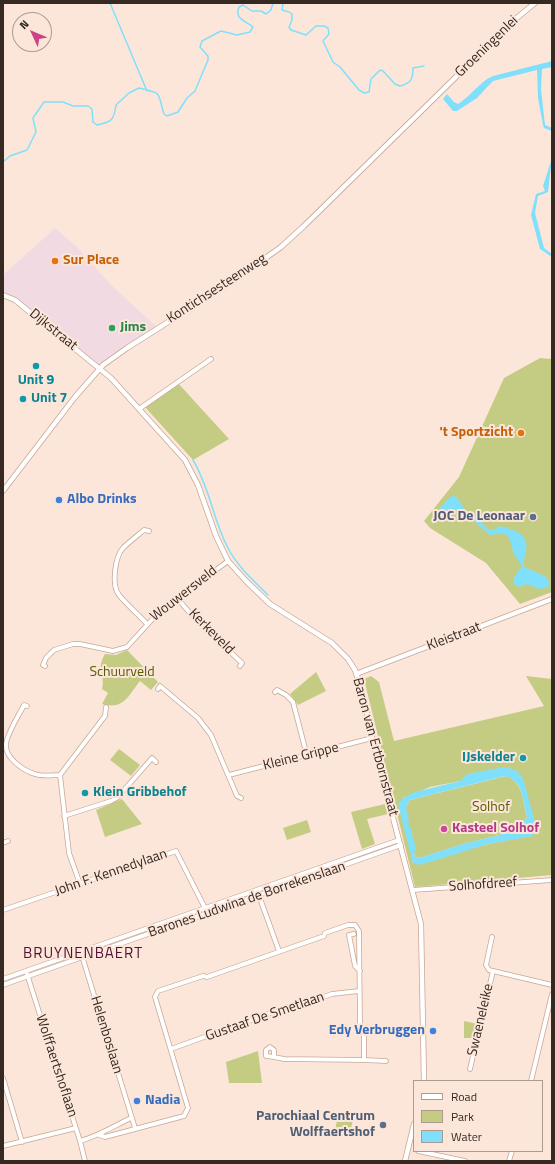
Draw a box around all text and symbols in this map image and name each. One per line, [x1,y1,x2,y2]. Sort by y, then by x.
north arrow [12,12,52,52]
street label: Groeningenlei [452,13,522,81]
text: N [16,16,32,33]
street label: Kontichsesteenweg [164,250,270,328]
place label: Sur Place [63,253,119,269]
marker: Sur Place [50,256,60,266]
street label: Dijkstraat [26,306,80,354]
place label: Jims [120,320,146,336]
marker: Jims [107,323,117,333]
marker: Unit 9 [31,361,41,371]
place label: Unit 9 [18,373,54,389]
place label: Unit 7 [31,391,67,407]
marker: Unit 7 [18,394,28,404]
place label: 't Sportzicht [439,425,513,441]
marker: 't Sportzicht [516,428,526,438]
place label: Albo Drinks [67,492,137,508]
marker: Albo Drinks [54,495,64,505]
place label: JOC De Leonaar [433,509,525,525]
marker: JOC De Leonaar [528,512,538,522]
street label: Wouwersveld [147,563,221,625]
street label: Kerkeveld [185,606,237,658]
street label: Kleistraat [425,619,483,655]
park label: Schuurveld [89,665,155,681]
street label: Baron van Ertbornstraat [348,676,402,818]
street label: Kleine Grippe [261,739,341,775]
place label: IJskelder [462,750,515,766]
marker: IJskelder [518,753,528,763]
place label: Klein Gribbehof [93,785,187,801]
marker: Klein Gribbehof [80,788,90,798]
park label: Solhof [472,800,510,816]
place label: Kasteel Solhof [452,821,539,837]
marker: Kasteel Solhof [439,824,449,834]
street label: John F. Kennedylaan [53,846,169,900]
street label: Barones Ludwina de Borrekenslaan [146,858,348,942]
street label: Solhofdreef [448,874,518,896]
district label: BRUYNENBAERT [23,945,143,963]
street label: Swaeneleike [465,982,497,1058]
street label: Gustaaf De Smetlaan [203,989,327,1045]
street label: Helenboslaan [86,994,126,1076]
street label: Wolffaertshoflaan [32,1013,80,1119]
place label: Edy Verbruggen [329,1023,425,1039]
marker: Edy Verbruggen [428,1026,438,1036]
legend [413,1080,543,1152]
text: Road [451,1087,477,1106]
place label: Nadia [145,1093,180,1109]
marker: Nadia [132,1096,142,1106]
text: Park [451,1107,474,1126]
place label: Parochiaal Centrum Wolffaertshof [256,1109,375,1142]
marker: Parochiaal Centrum Wolffaertshof [378,1120,388,1130]
text: Water [451,1127,482,1146]

